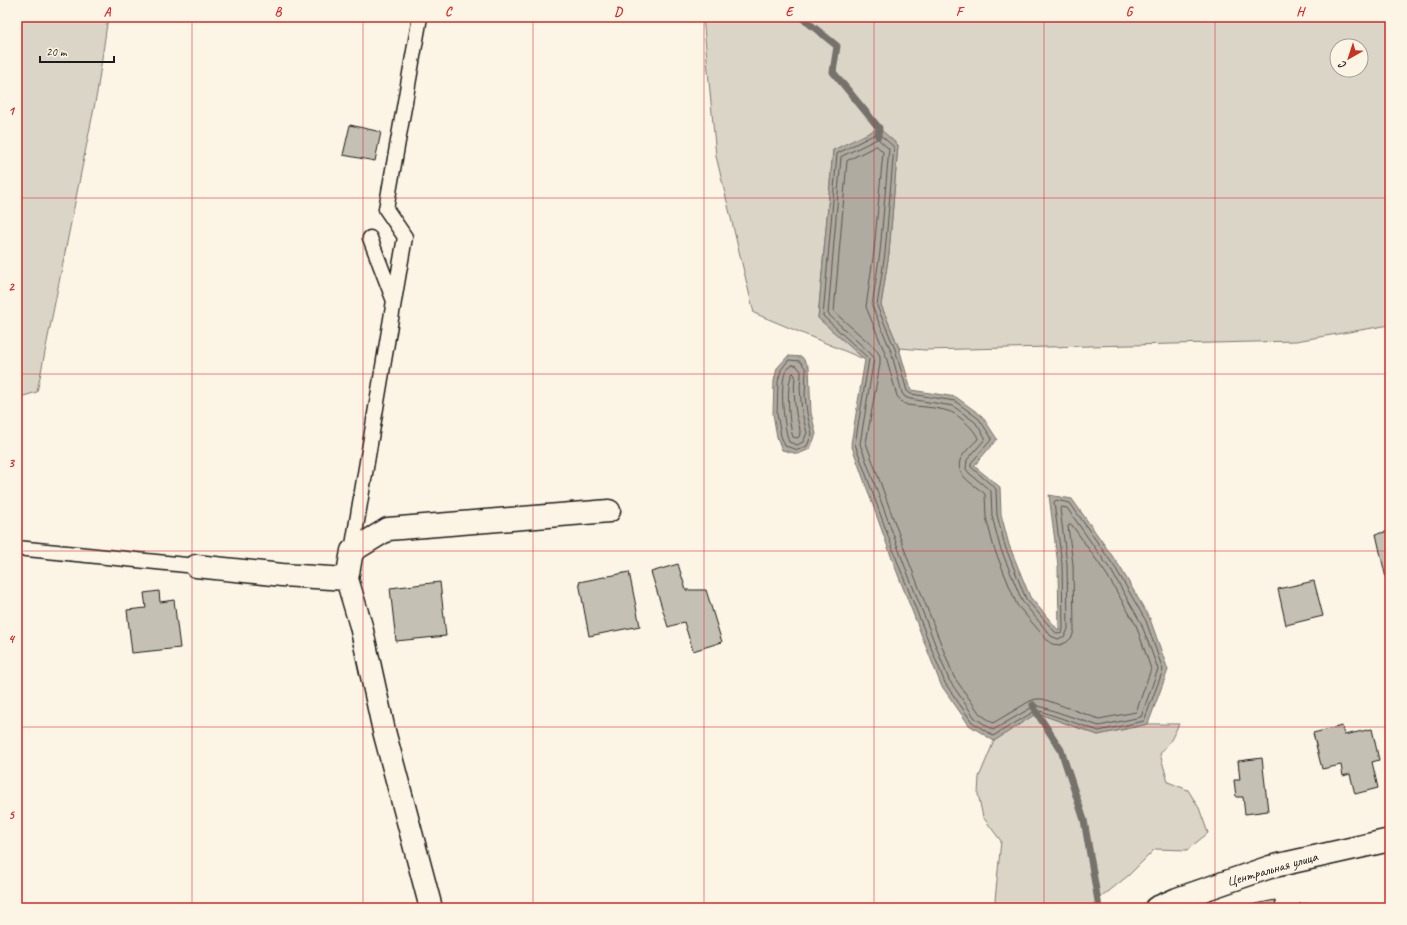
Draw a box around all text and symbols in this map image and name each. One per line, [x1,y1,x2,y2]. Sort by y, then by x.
text: A [104,4,112,20]
text: B [275,4,283,20]
text: C [445,4,453,20]
text: D [614,4,623,20]
text: E [786,4,795,20]
text: F [956,4,965,20]
text: G [1126,4,1134,20]
text: H [1296,4,1306,20]
scale bar [40,38,114,64]
north arrow [1329,38,1369,78]
text: 20 m [46,44,68,60]
text: С [1335,58,1349,73]
text: 1 [8,103,16,119]
text: 2 [8,279,15,295]
text: 3 [8,455,15,471]
text: 4 [8,631,16,647]
text: 5 [8,807,15,823]
street label: Центральная улица [1225,848,1320,890]

